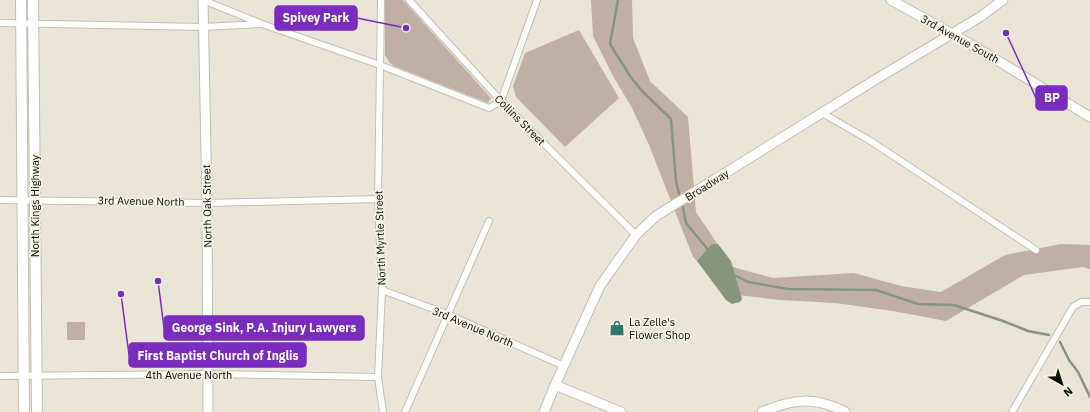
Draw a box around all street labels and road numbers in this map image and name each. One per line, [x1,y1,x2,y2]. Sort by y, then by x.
street label: 3rd Avenue South [918,12,1002,66]
street label: Collins Street [492,92,548,148]
street label: North Kings Highway [28,154,42,257]
street label: North Oak Street [199,164,215,248]
street label: Broadway [682,166,732,204]
street label: North Myrtle Street [371,190,389,286]
street label: 3rd Avenue North [97,193,185,209]
street label: 3rd Avenue North [430,304,516,350]
street label: 4th Avenue North [146,368,232,382]

